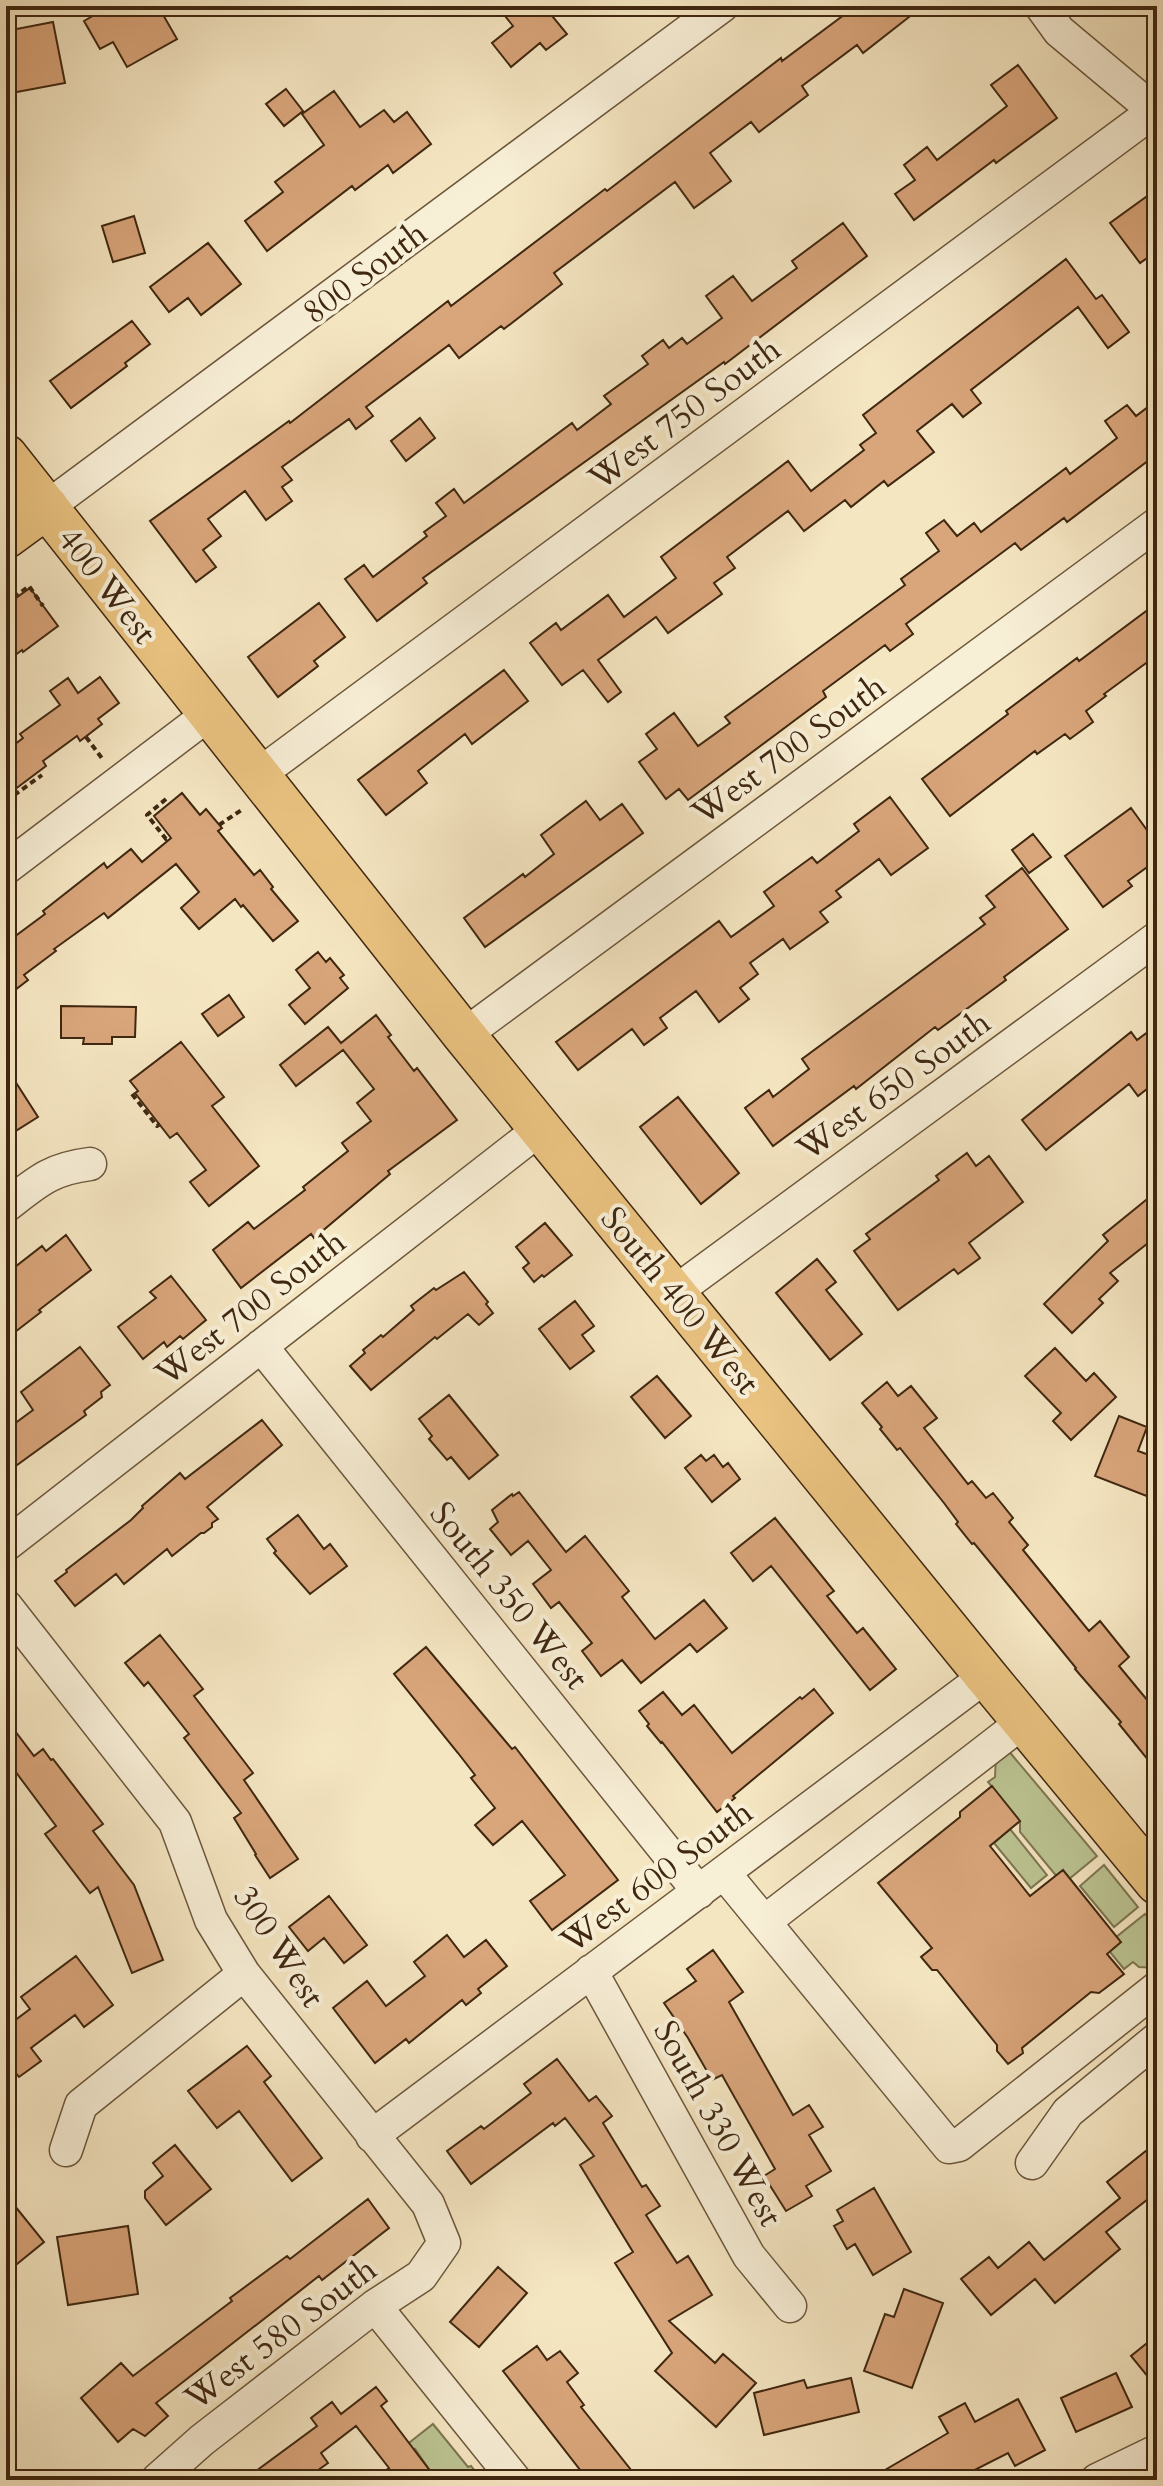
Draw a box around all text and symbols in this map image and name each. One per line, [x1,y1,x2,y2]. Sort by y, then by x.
street label: 800 South [293,211,437,335]
street label: West 750 South [578,326,790,502]
street label: 400 West [47,518,168,654]
street label: West 700 South [682,664,895,836]
street label: West 650 South [787,1000,1000,1172]
street label: South 400 West [590,1197,770,1404]
street label: West 700 South [145,1219,355,1397]
street label: South 350 West [419,1492,599,1699]
street label: West 600 South [550,1789,762,1965]
street label: 300 West [223,1877,336,2017]
street label: South 330 West [642,2012,794,2235]
street label: West 580 South [174,2246,386,2422]

